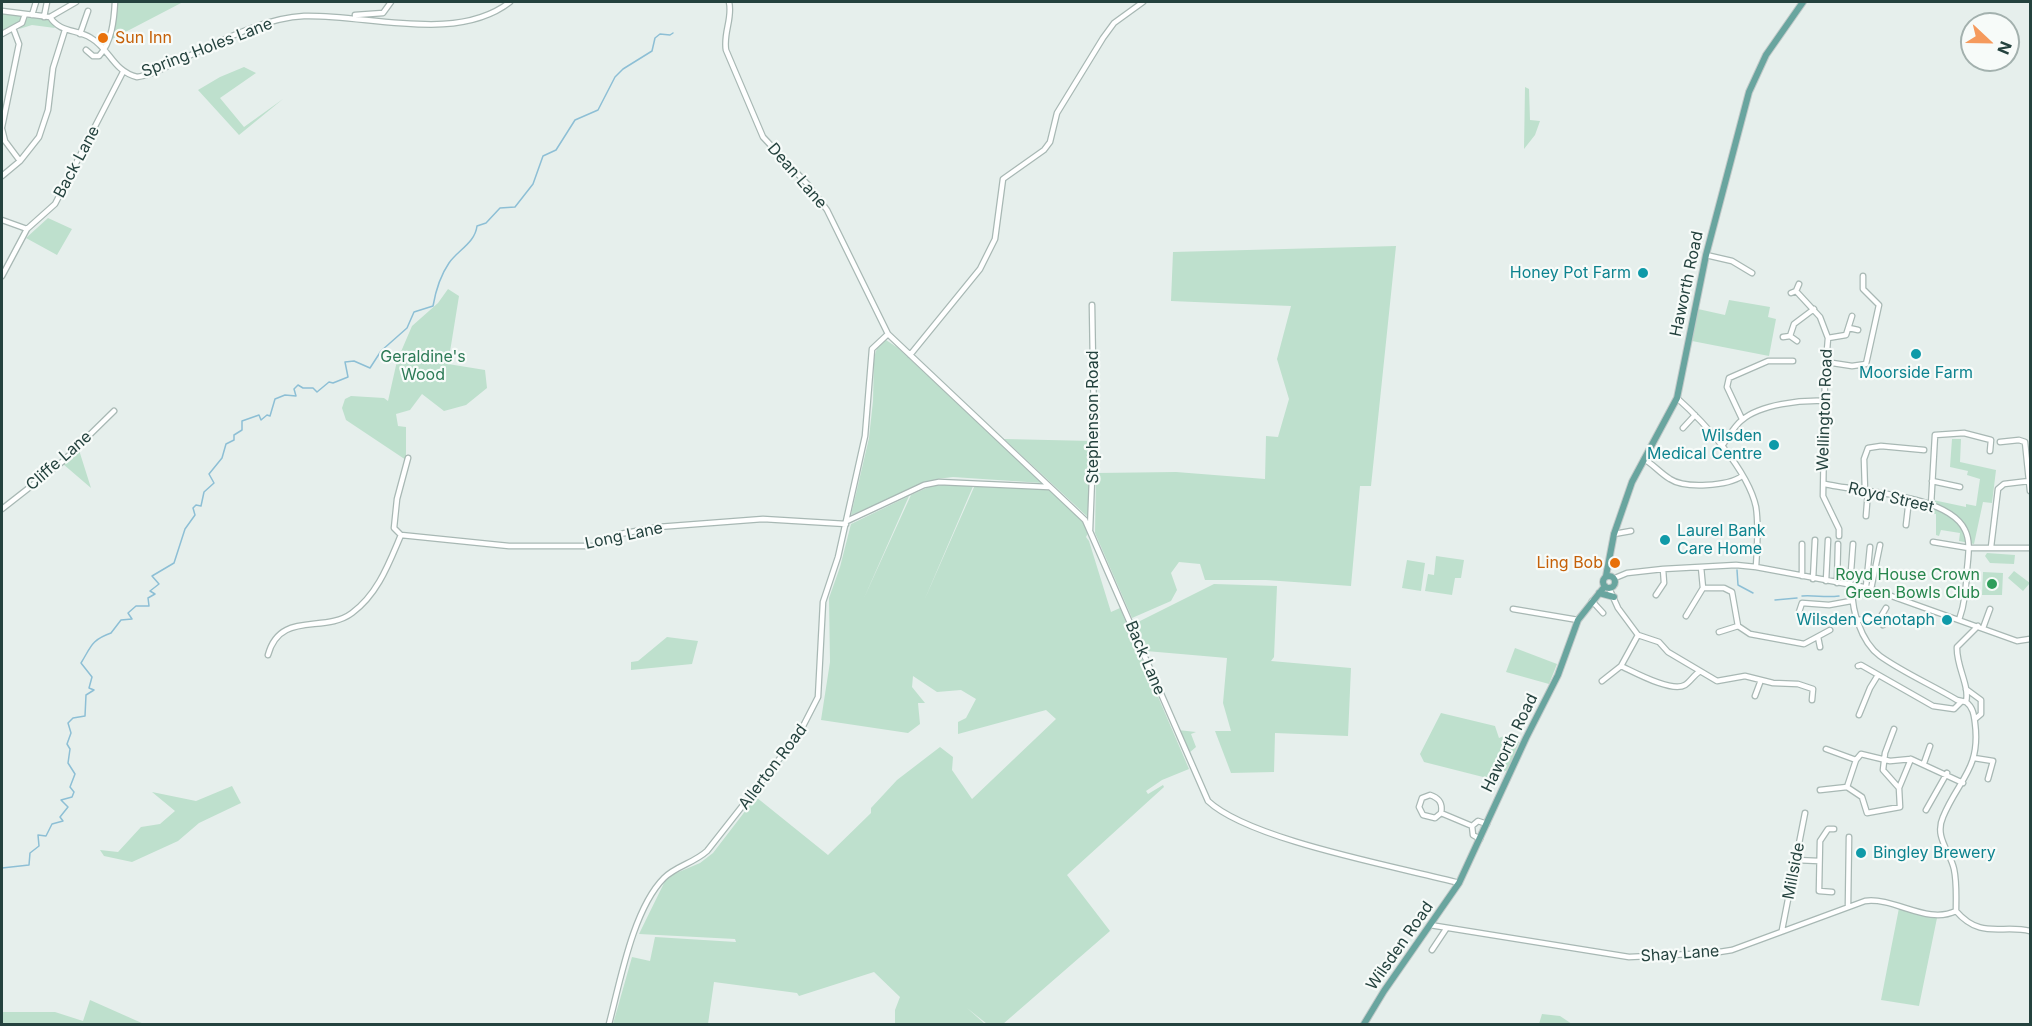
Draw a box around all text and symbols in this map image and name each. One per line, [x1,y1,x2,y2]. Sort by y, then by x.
north arrow [1960,12,2020,72]
street label: Spring Holes Lane [139,14,275,82]
place label: Sun Inn [115,28,172,48]
marker: Sun Inn [96,31,110,45]
text: N [1993,39,2016,57]
street label: Back Lane [50,123,104,201]
street label: Dean Lane [763,139,831,213]
street label: Haworth Road [1666,230,1708,338]
place label: Honey Pot Farm [1510,263,1631,283]
marker: Honey Pot Farm [1636,266,1650,280]
park label: Geraldine's Wood [380,347,466,385]
marker: Moorside Farm [1909,347,1923,361]
street label: Wellington Road [1813,349,1837,471]
street label: Stephenson Road [1083,350,1103,484]
place label: Moorside Farm [1859,363,1973,383]
place label: Wilsden Medical Centre [1647,426,1762,464]
street label: Cliffe Lane [22,427,96,495]
marker: Wilsden Medical Centre [1767,438,1781,452]
street label: Royd Street [1846,479,1936,517]
street label: Long Lane [583,518,665,554]
place label: Laurel Bank Care Home [1677,521,1766,559]
marker: Laurel Bank Care Home [1658,533,1672,547]
place label: Ling Bob [1536,553,1603,573]
marker: Ling Bob [1608,556,1622,570]
place label: Royd House Crown Green Bowls Club [1835,565,1980,603]
marker: Royd House Crown Green Bowls Club [1985,577,1999,591]
place label: Wilsden Cenotaph [1796,610,1935,630]
marker: Wilsden Cenotaph [1940,613,1954,627]
street label: Back Lane [1121,618,1169,698]
street label: Haworth Road [1478,691,1542,795]
street label: Allerton Road [735,721,811,813]
street label: Millside [1779,841,1809,901]
place label: Bingley Brewery [1873,843,1996,863]
marker: Bingley Brewery [1854,846,1868,860]
street label: Wilsden Road [1362,898,1438,994]
street label: Shay Lane [1640,942,1720,966]

